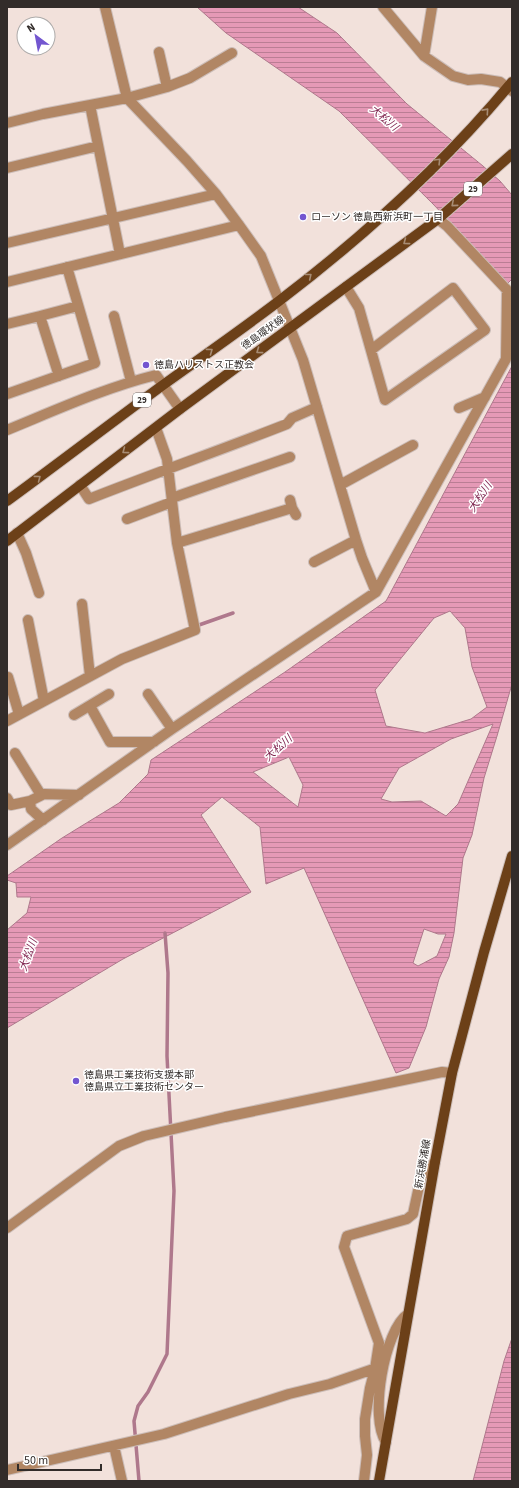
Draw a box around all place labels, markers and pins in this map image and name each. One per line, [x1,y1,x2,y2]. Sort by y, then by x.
place label: ローソン 徳島西新浜町一丁目 [311,210,443,224]
marker: ローソン 徳島西新浜町一丁目 [298,212,308,222]
place label: 徳島ハリストス正教会 [154,358,254,372]
marker: 徳島ハリストス正教会 [141,360,151,370]
place label: 徳島県工業技術支援本部 徳島県立工業技術センター [84,1068,204,1094]
marker: 徳島県工業技術支援本部 徳島県立工業技術センター [71,1076,81,1086]

